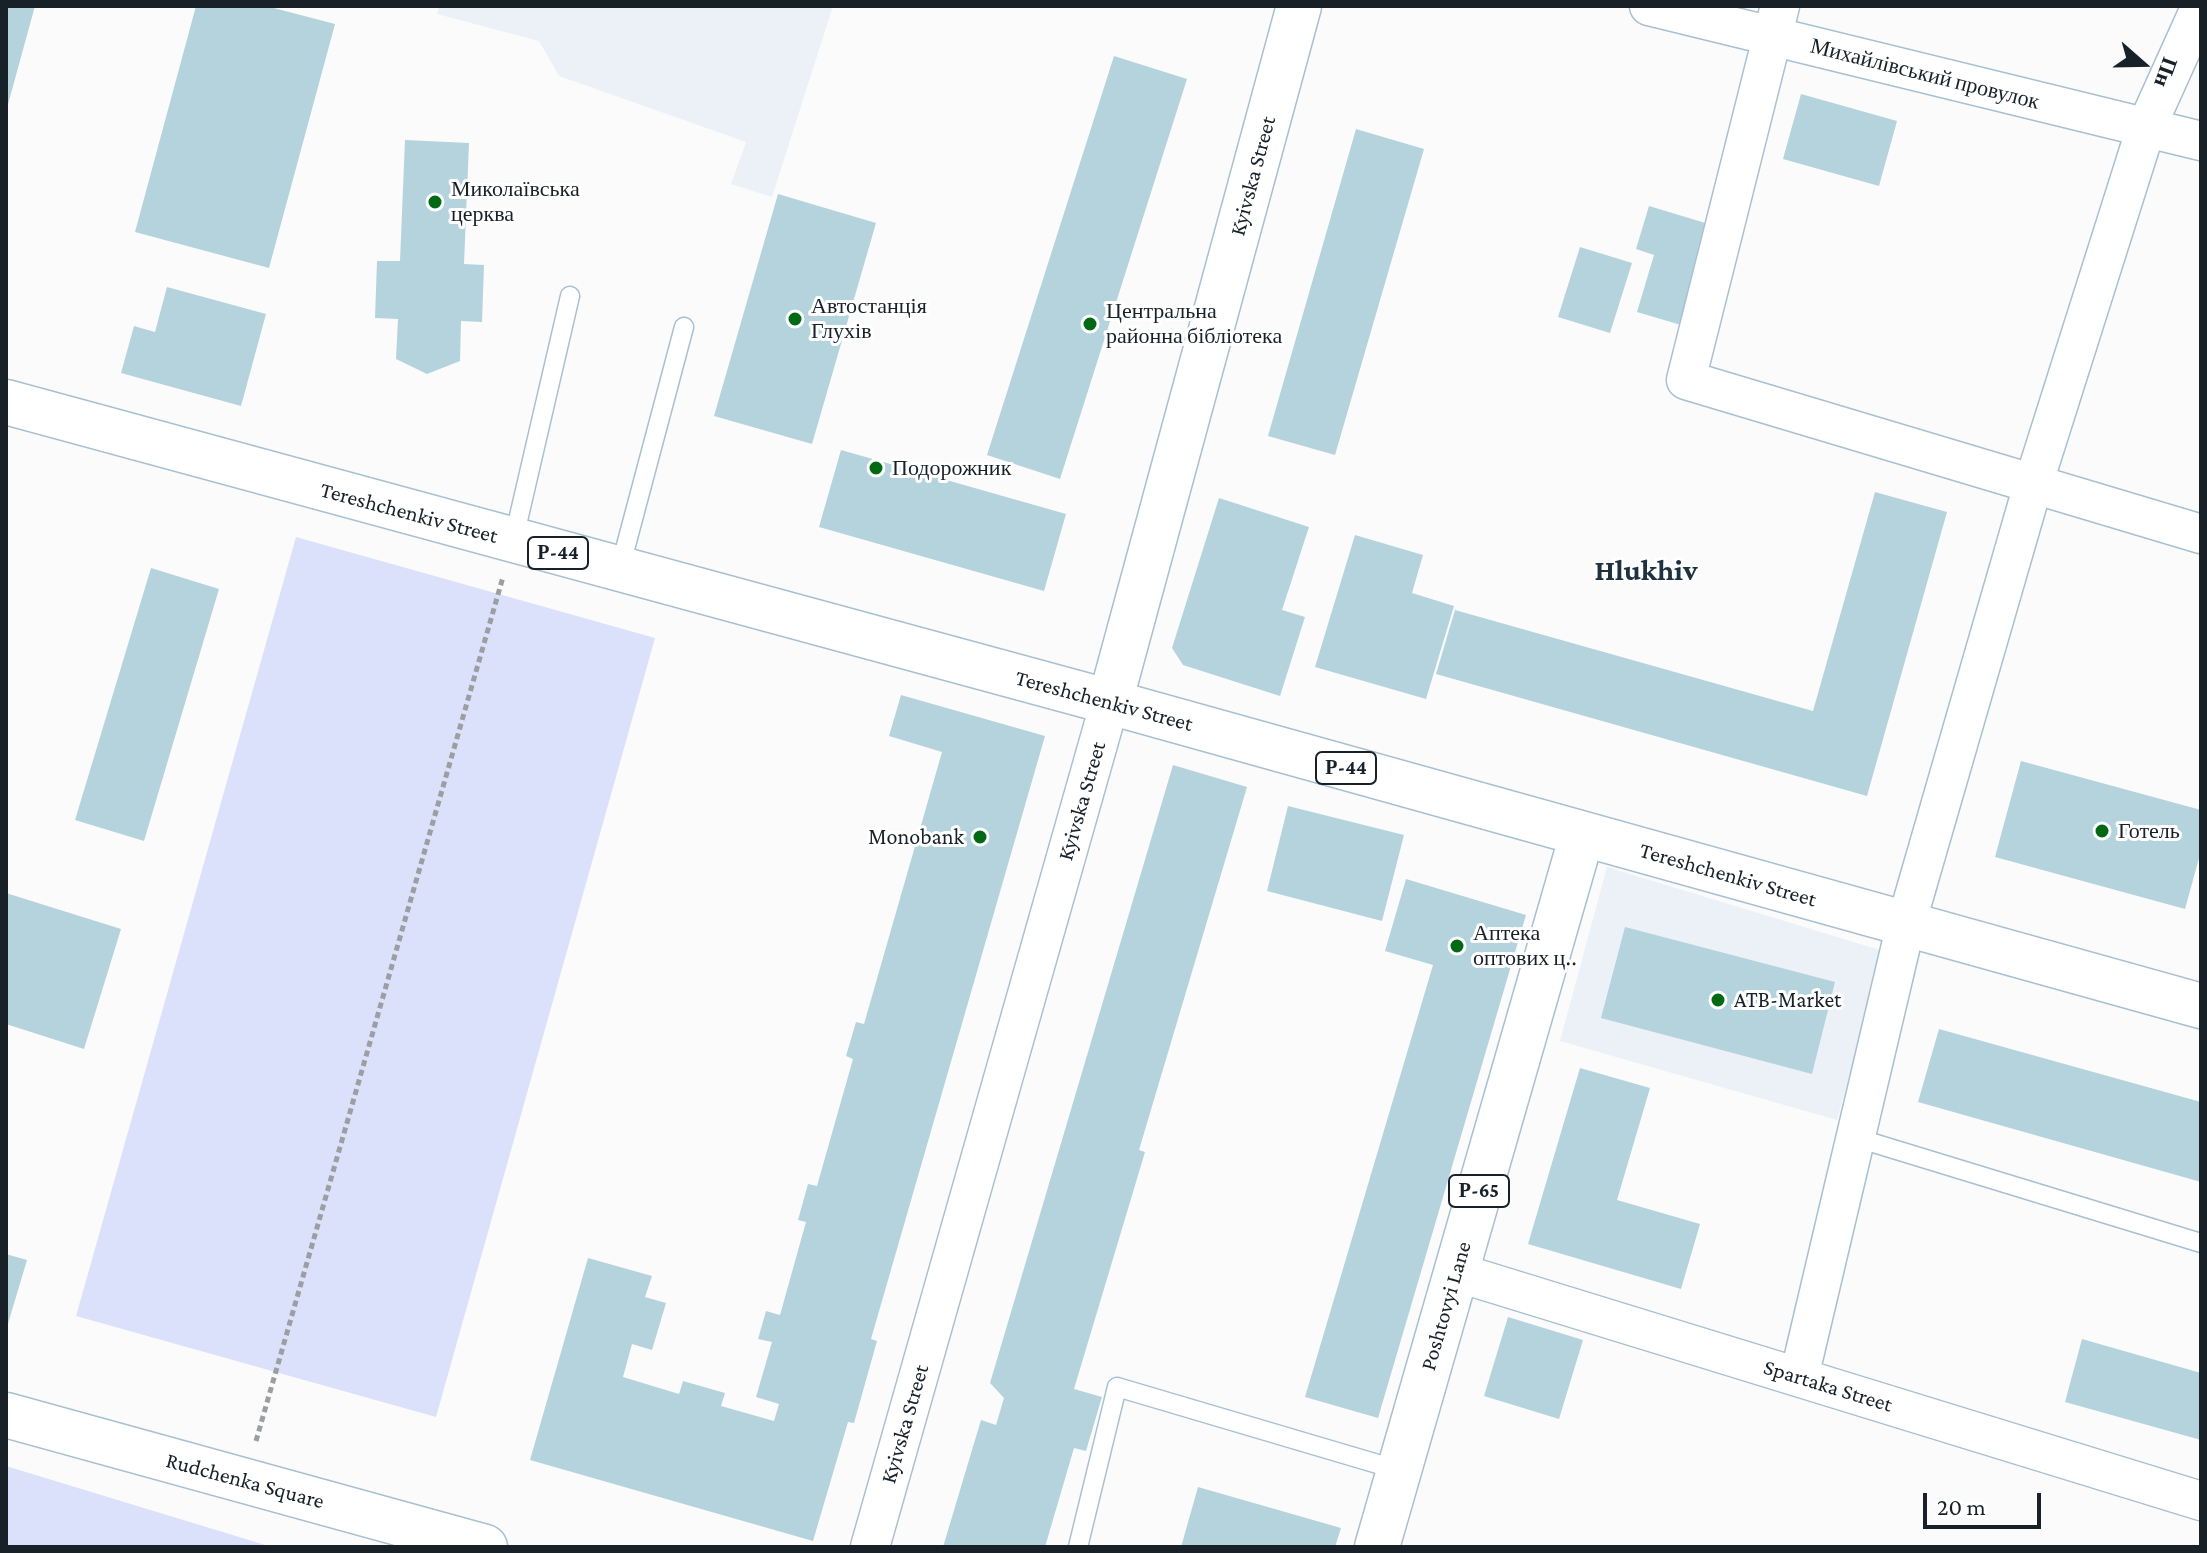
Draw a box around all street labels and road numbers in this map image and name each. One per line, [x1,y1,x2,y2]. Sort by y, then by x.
street label: Михайлівський провулок [1808,33,2042,115]
street label: Kyivska Street [1224,113,1282,239]
street label: Tereshchenkiv Street [317,477,501,549]
road number: Р-44 [528,537,588,569]
street label: Tereshchenkiv Street [1012,665,1196,737]
street label: Kyivska Street [1052,738,1112,864]
road number: Р-44 [1316,752,1376,784]
street label: Tereshchenkiv Street [1637,837,1819,913]
road number: Р-65 [1449,1175,1509,1207]
street label: Poshtovyi Lane [1415,1238,1477,1374]
street label: Spartaka Street [1760,1354,1896,1418]
street label: Kyivska Street [875,1361,935,1487]
street label: Rudchenka Square [163,1447,327,1515]

